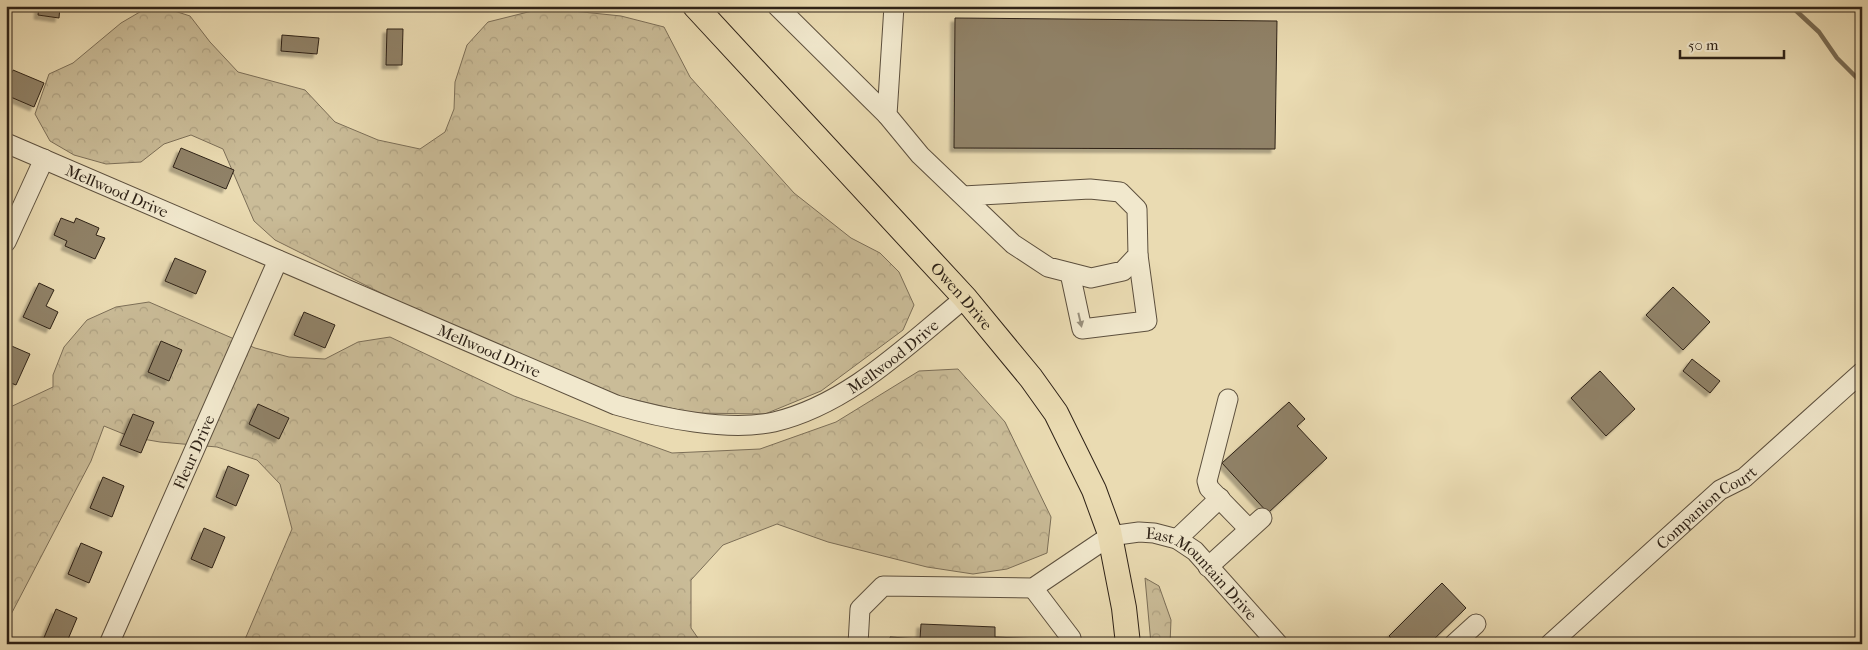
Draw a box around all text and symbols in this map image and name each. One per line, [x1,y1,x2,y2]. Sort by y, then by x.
scale bar [1680,28,1784,60]
text: 50 m [1688,36,1719,54]
street label: Mellwood Drive [63,161,171,222]
street label: Owen Drive [927,258,996,334]
one-way arrow [1077,313,1085,329]
street label: Mellwood Drive [844,315,942,398]
street label: Mellwood Drive [435,321,544,382]
street label: Fleur Drive [169,412,219,492]
street label: Companion Court [1652,462,1761,553]
street label: East Mountain Drive [1145,523,1261,624]

